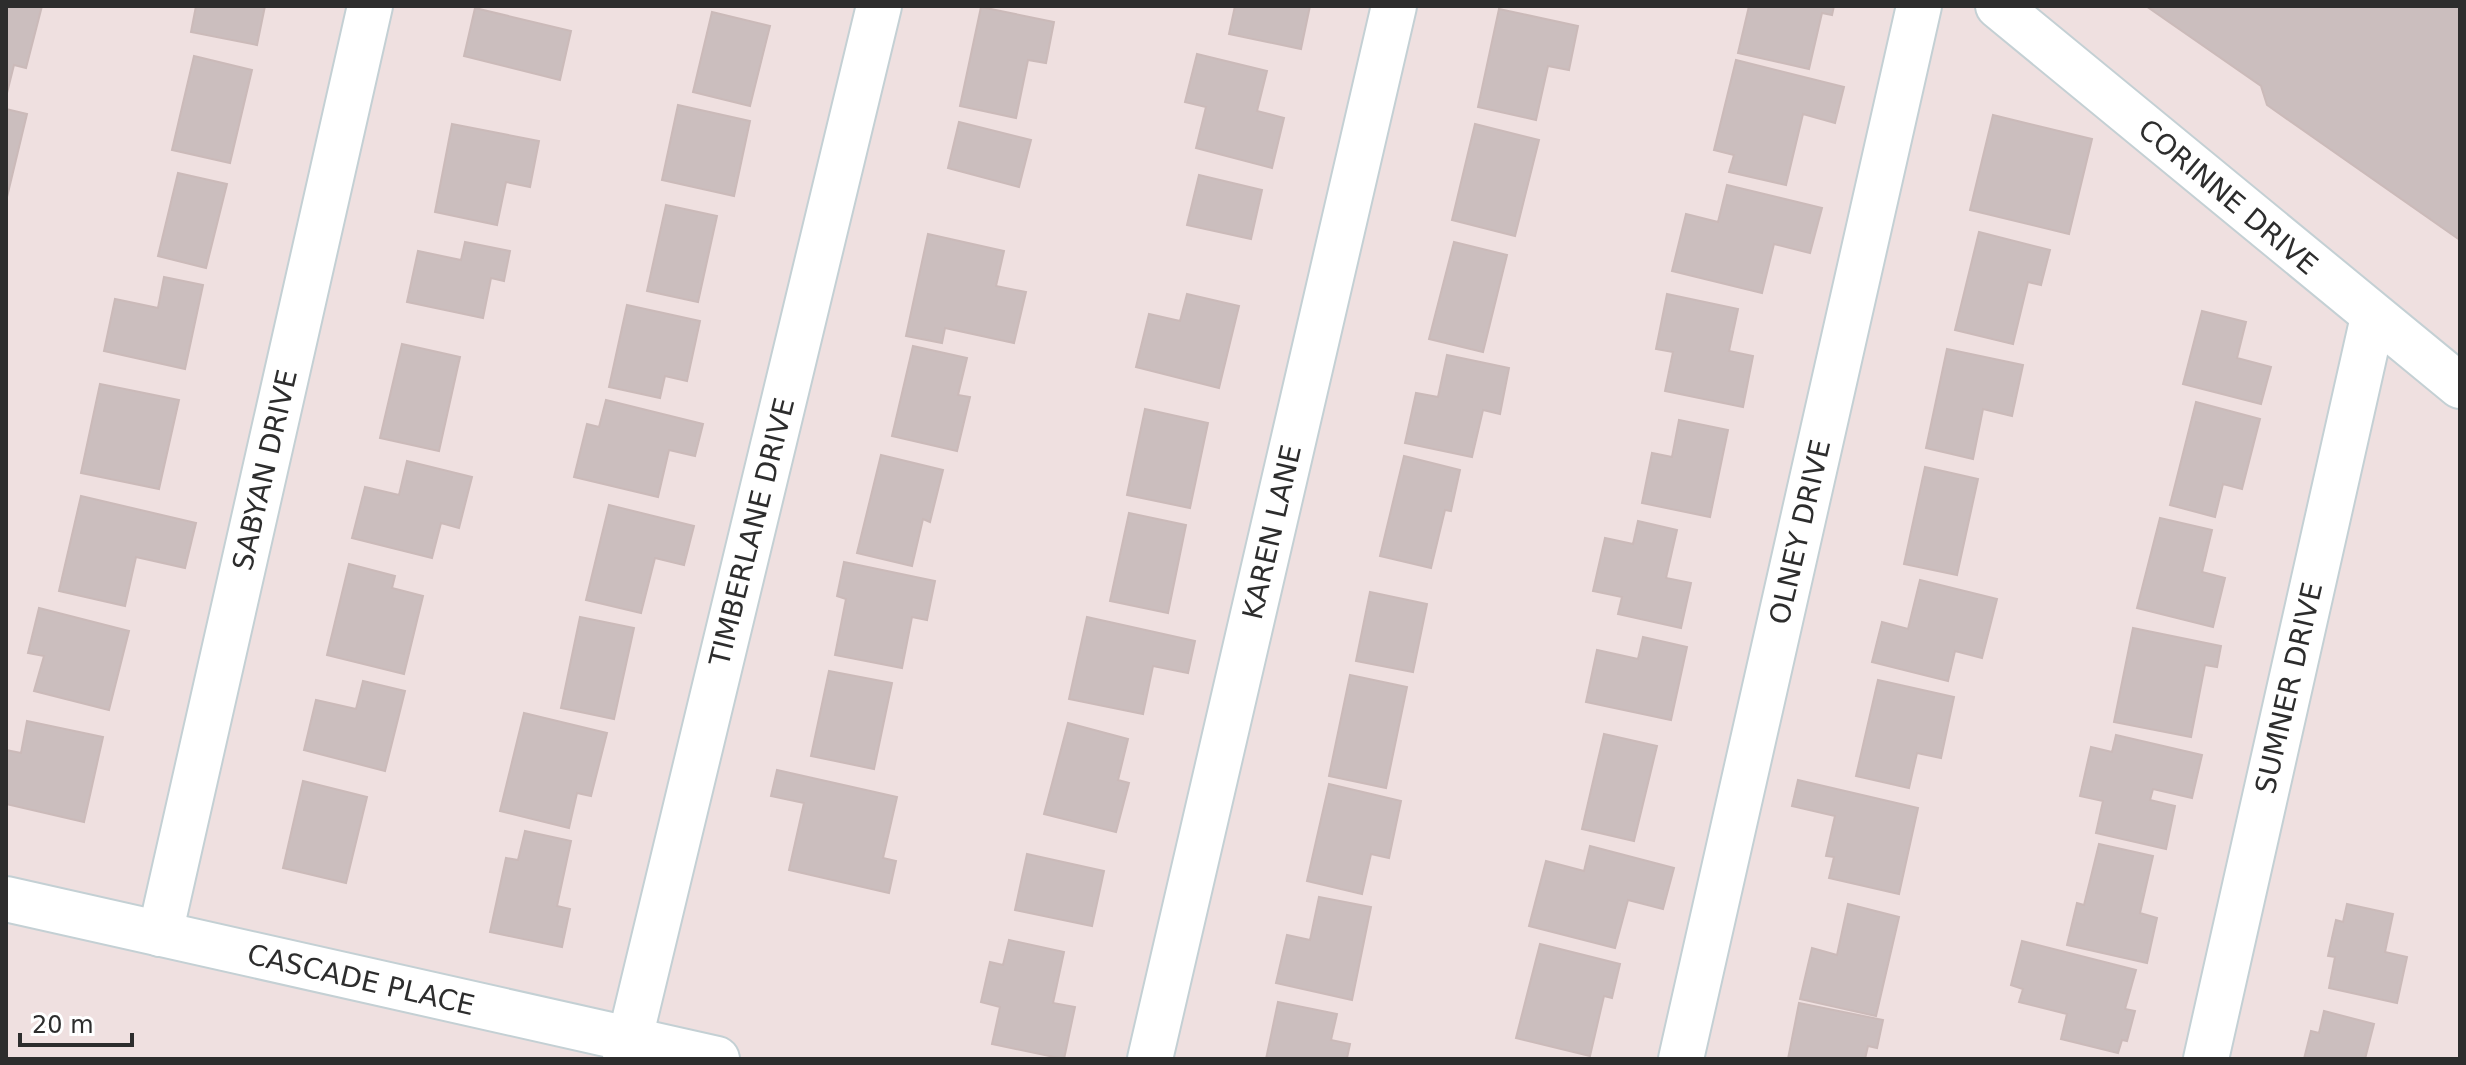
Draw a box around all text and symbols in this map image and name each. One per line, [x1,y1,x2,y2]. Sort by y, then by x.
street label: CORINNE DRIVE [2132,112,2324,282]
street label: SABYAN DRIVE [226,366,304,574]
street label: TIMBERLANE DRIVE [702,395,801,670]
street label: OLNEY DRIVE [1763,436,1837,628]
street label: KAREN LANE [1236,442,1308,622]
street label: SUMNER DRIVE [2249,579,2329,797]
street label: CASCADE PLACE [244,938,478,1022]
scale bar [20,997,132,1047]
text: 20 m [32,1011,94,1039]

